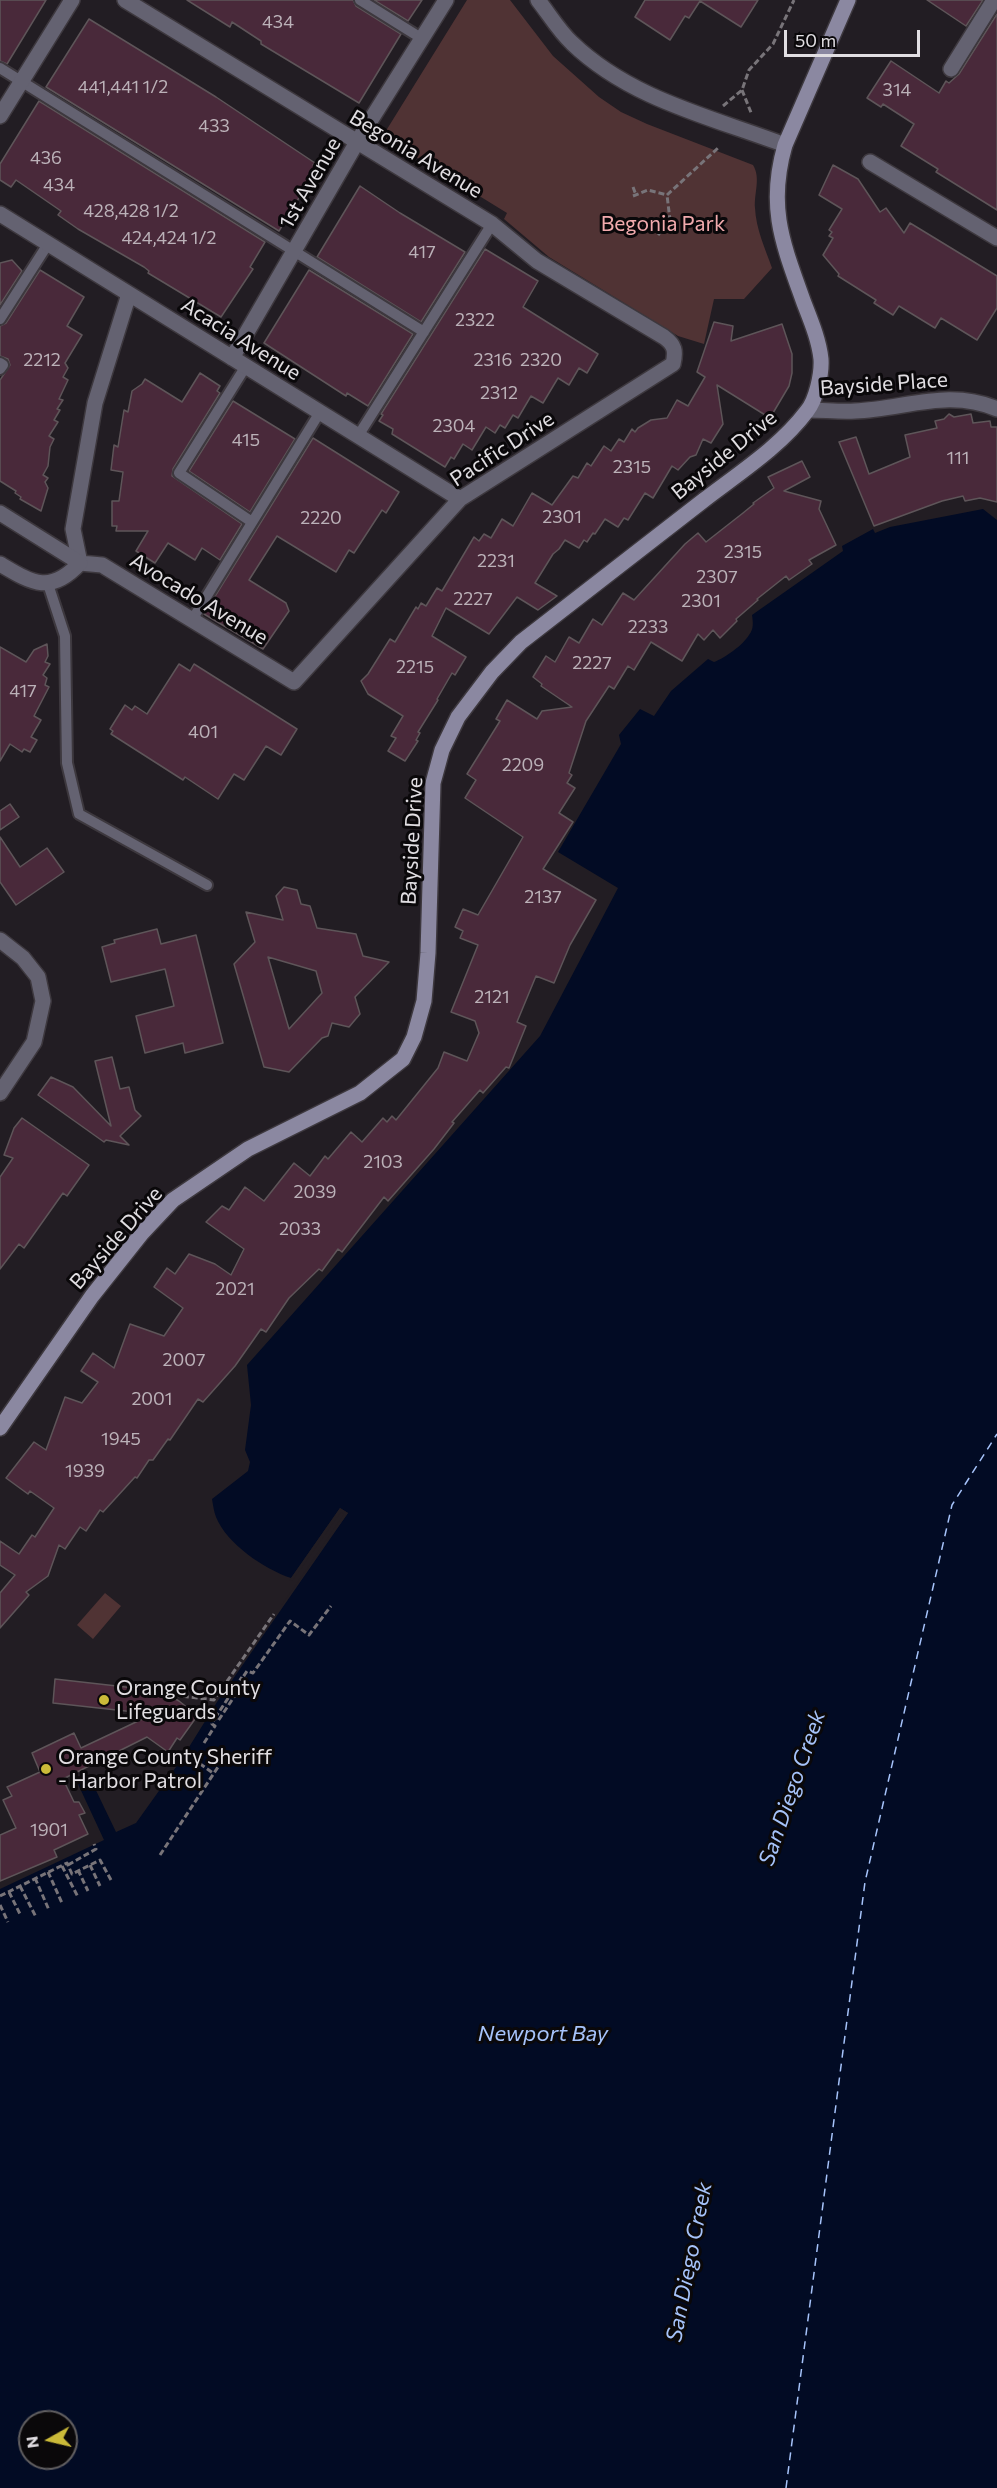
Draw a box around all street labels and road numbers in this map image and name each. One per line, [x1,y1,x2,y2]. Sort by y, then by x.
street label: Begonia Avenue [345,104,487,204]
street label: 1st Avenue [274,133,346,233]
street label: Acacia Avenue [177,292,305,386]
street label: Bayside Place [819,367,949,401]
street label: Bayside Drive [666,405,782,505]
street label: Pacific Drive [445,406,559,492]
street label: Avocado Avenue [125,548,273,650]
street label: Bayside Drive [396,776,428,906]
street label: Bayside Drive [65,1181,167,1295]

